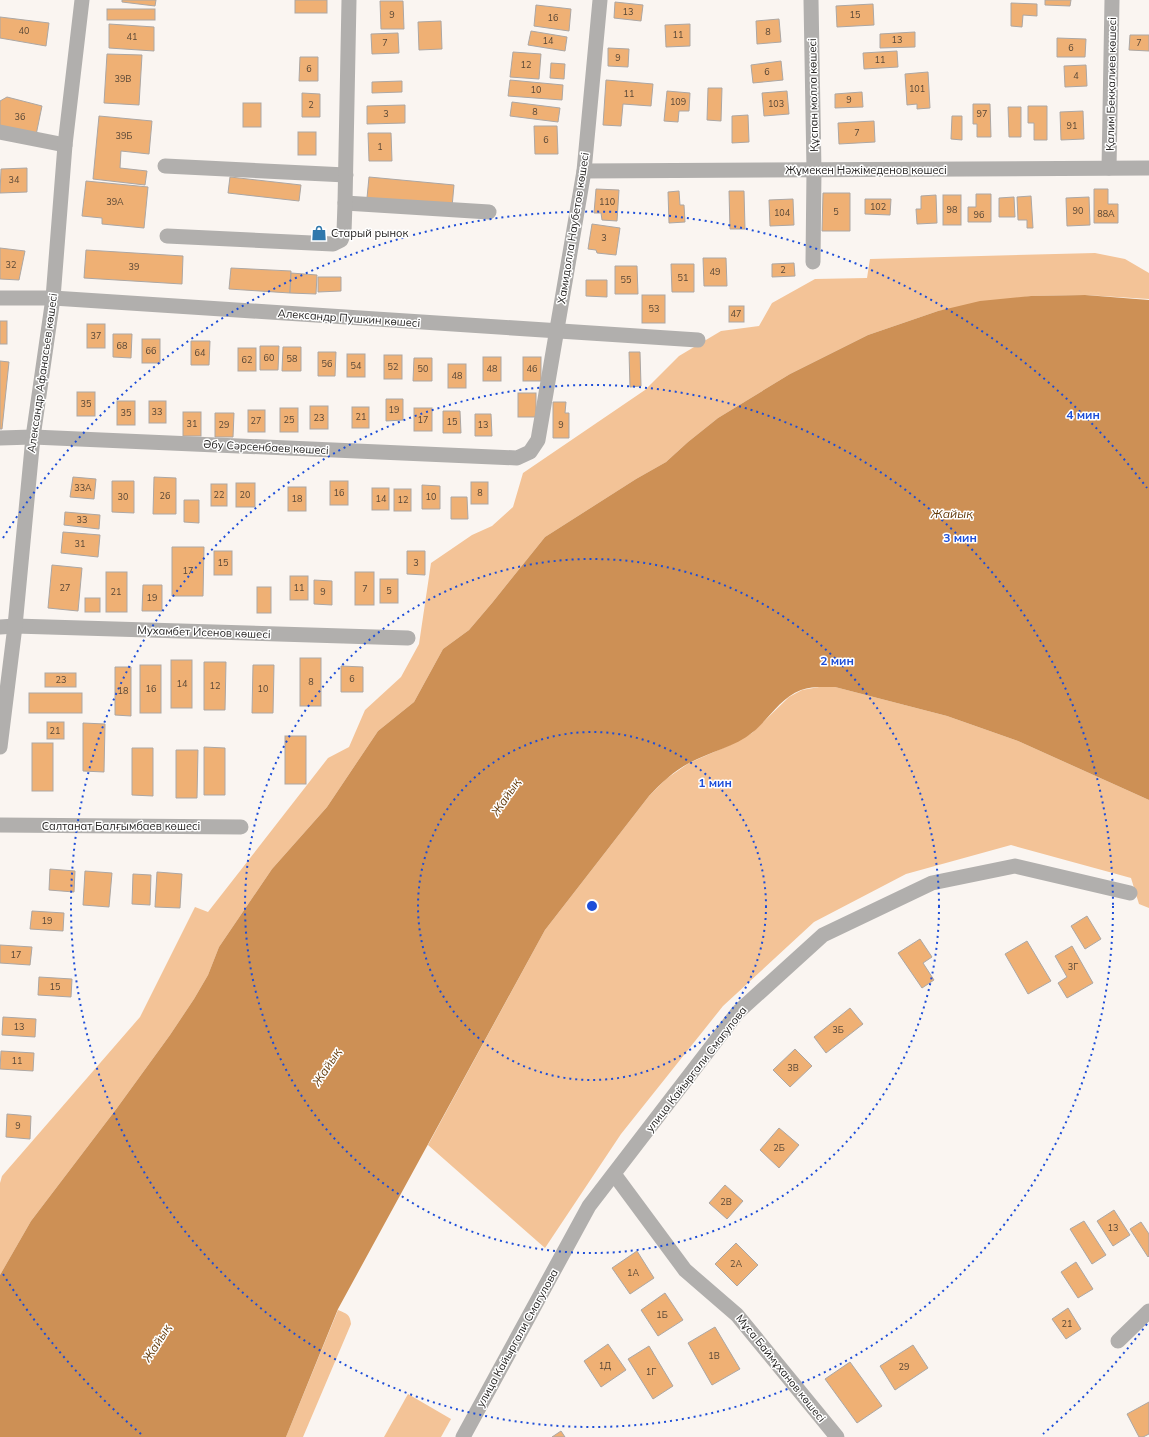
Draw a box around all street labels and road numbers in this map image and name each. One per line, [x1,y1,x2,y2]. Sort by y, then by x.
street label: Қалим Бекқалиев көшесі [1103,17,1119,151]
street label: Құспан молла көшесі [805,38,821,152]
street label: Хамидолла Наубетов көшесі [554,151,592,305]
street label: Жұмекен Нәжімеденов көшесі [785,163,947,177]
street label: Александр Афанасьев көшесі [24,292,60,454]
street label: Александр Пушкин көшесі [277,306,421,330]
street label: Әбу Сәрсенбаев көшесі [203,437,329,457]
street label: Мухамбет Исенов көшесі [137,623,271,641]
street label: Салтанат Балғымбаев көшесі [42,819,200,833]
street label: улица Кайыргали Смагулова [643,1003,749,1135]
street label: улица Кайыргали Смагулова [473,1267,561,1409]
street label: Мұса Баймұханов көшесі [733,1311,829,1425]

